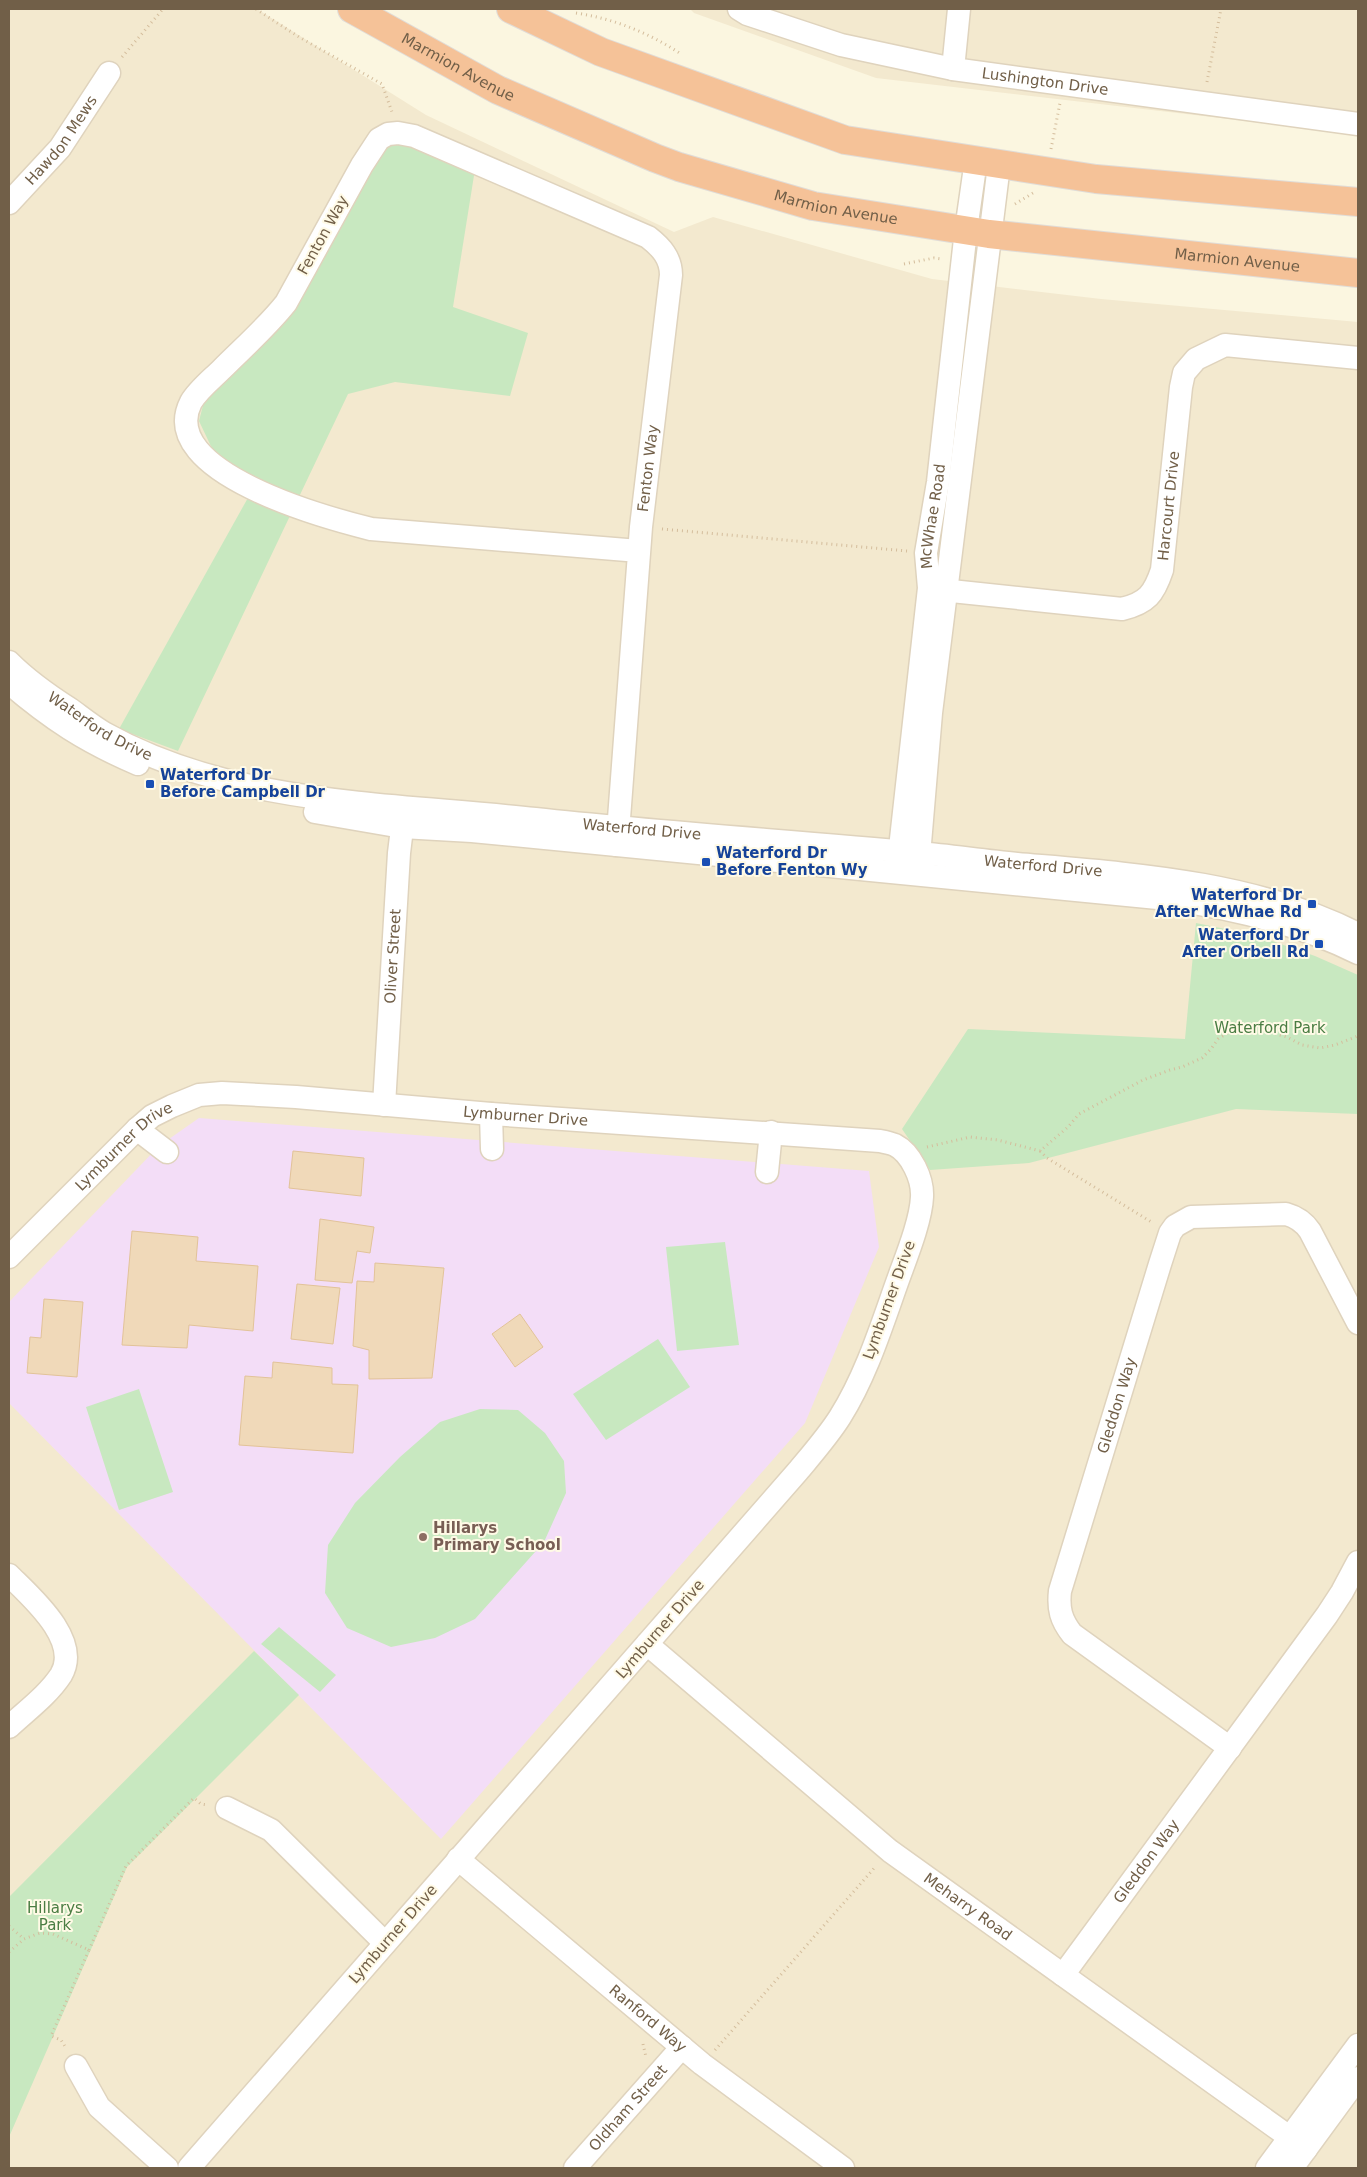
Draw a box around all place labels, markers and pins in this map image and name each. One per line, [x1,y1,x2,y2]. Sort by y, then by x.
place label: Waterford Dr Before Campbell Dr [160,766,326,801]
marker: Waterford Dr Before Campbell Dr [144,778,156,790]
place label: Waterford Dr Before Fenton Wy [716,844,868,879]
marker: Waterford Dr Before Fenton Wy [700,856,712,868]
place label: Waterford Dr After McWhae Rd [1155,886,1303,921]
marker: Waterford Dr After McWhae Rd [1306,898,1318,910]
place label: Waterford Dr After Orbell Rd [1182,926,1310,961]
marker: Waterford Dr After Orbell Rd [1313,938,1325,950]
place label: Hillarys Primary School [433,1519,561,1554]
marker: Hillarys Primary School [417,1531,429,1543]

